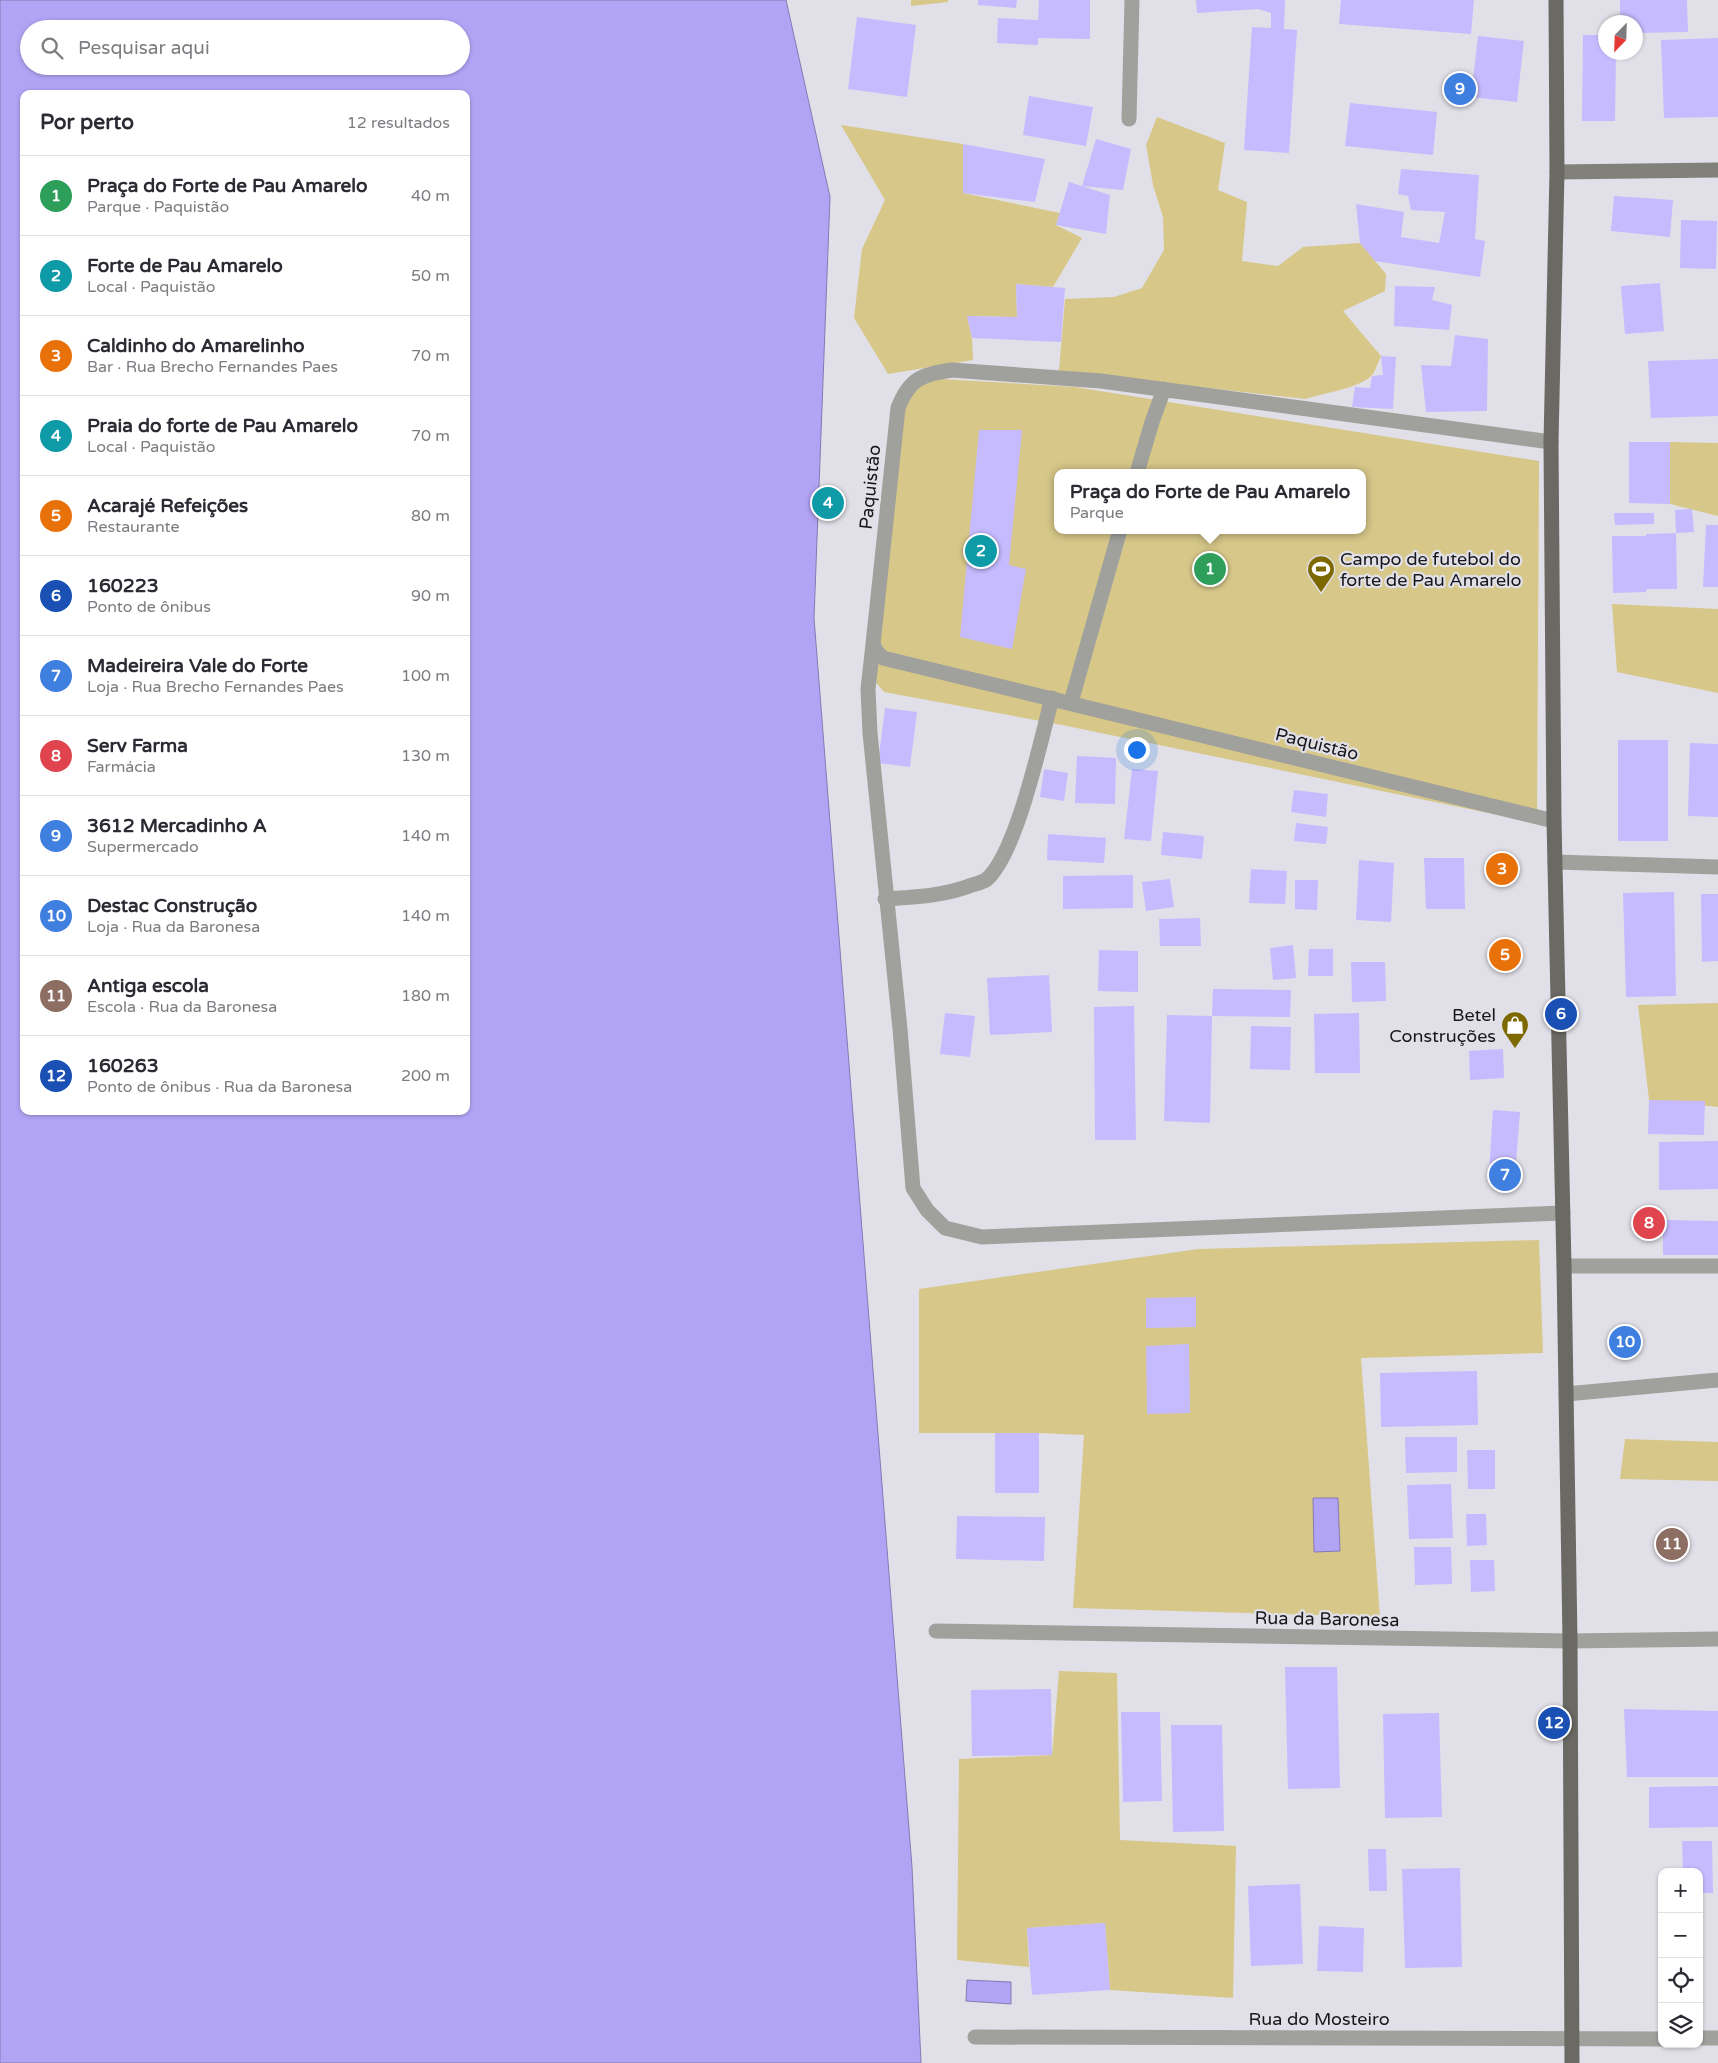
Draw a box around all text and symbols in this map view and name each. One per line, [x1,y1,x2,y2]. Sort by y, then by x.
north arrow [1598,15,1643,60]
search box [20,20,470,75]
icon: search [38,34,66,62]
text: Pesquisar aqui [78,37,210,59]
pin: 9 [1444,70,1476,108]
text: Por perto [40,110,134,135]
text: 12 resultados [347,113,450,133]
text: Praça do Forte de Pau Amarelo [87,175,368,197]
text: 1 [51,186,61,206]
text: 40 m [411,186,450,206]
text: Parque · Paquistão [87,197,229,217]
text: Forte de Pau Amarelo [87,255,283,277]
text: 2 [51,266,61,286]
text: 50 m [411,266,450,286]
text: Local · Paquistão [87,277,216,297]
text: Caldinho do Amarelinho [87,335,305,357]
text: 3 [51,346,61,366]
text: 70 m [411,346,450,366]
text: Bar · Rua Brecho Fernandes Paes [87,357,338,377]
text: Praia do forte de Pau Amarelo [87,415,358,437]
text: 4 [51,426,61,446]
text: 70 m [411,426,450,446]
text: Local · Paquistão [87,437,216,457]
street label: Paquistão [855,444,885,530]
popup [1054,469,1366,534]
text: Praça do Forte de Pau Amarelo [1070,481,1350,503]
pin: 4 [812,484,844,522]
text: Acarajé Refeições [87,495,248,517]
text: Parque [1070,503,1124,523]
text: 5 [51,506,61,526]
text: 80 m [411,506,450,526]
text: Restaurante [87,517,180,537]
pin: 2 [965,532,997,570]
place label: Campo de futebol do forte de Pau Amarelo [1340,548,1522,591]
pin: 1 [1194,550,1226,588]
sports icon: Campo de futebol do forte de Pau Amarelo [1306,554,1336,593]
text: 160223 [87,575,159,597]
text: 6 [51,586,61,606]
text: 90 m [411,586,450,606]
text: Ponto de ônibus [87,597,211,617]
text: Madeireira Vale do Forte [87,655,308,677]
text: 7 [51,666,61,686]
text: 100 m [401,666,450,686]
text: Loja · Rua Brecho Fernandes Paes [87,677,344,697]
street label: Paquistão [1273,723,1361,765]
text: Serv Farma [87,735,188,757]
your location [1124,737,1150,763]
text: 8 [51,746,61,766]
text: 130 m [401,746,450,766]
text: Farmácia [87,757,156,777]
text: 3612 Mercadinho A [87,815,267,837]
text: 9 [51,826,61,846]
text: 140 m [401,826,450,846]
text: Supermercado [87,837,199,857]
pin: 3 [1486,850,1518,888]
text: Destac Construção [87,895,257,917]
text: 10 [46,906,66,926]
text: 140 m [401,906,450,926]
text: Loja · Rua da Baronesa [87,917,260,937]
pin: 5 [1489,936,1521,974]
text: Antiga escola [87,975,209,997]
text: 11 [46,986,66,1006]
text: 180 m [401,986,450,1006]
pin: 6 [1545,995,1577,1033]
text: Escola · Rua da Baronesa [87,997,277,1017]
place label: Betel Construções [1389,1004,1496,1047]
shop icon: Betel Construções [1500,1010,1530,1049]
text: 160263 [87,1055,159,1077]
text: 12 [46,1066,66,1086]
text: 200 m [401,1066,450,1086]
text: Ponto de ônibus · Rua da Baronesa [87,1077,352,1097]
pin: 7 [1489,1156,1521,1194]
pin: 8 [1633,1204,1665,1242]
pin: 10 [1609,1323,1641,1361]
pin: 11 [1656,1525,1688,1563]
street label: Rua da Baronesa [1254,1607,1400,1631]
pin: 12 [1538,1704,1570,1742]
map controls [1658,1868,1703,2048]
button: + [1658,1868,1703,1913]
button: − [1658,1913,1703,1958]
button: locate [1658,1958,1703,2003]
button: layers [1658,2003,1703,2048]
street label: Rua do Mosteiro [1248,2008,1390,2030]

